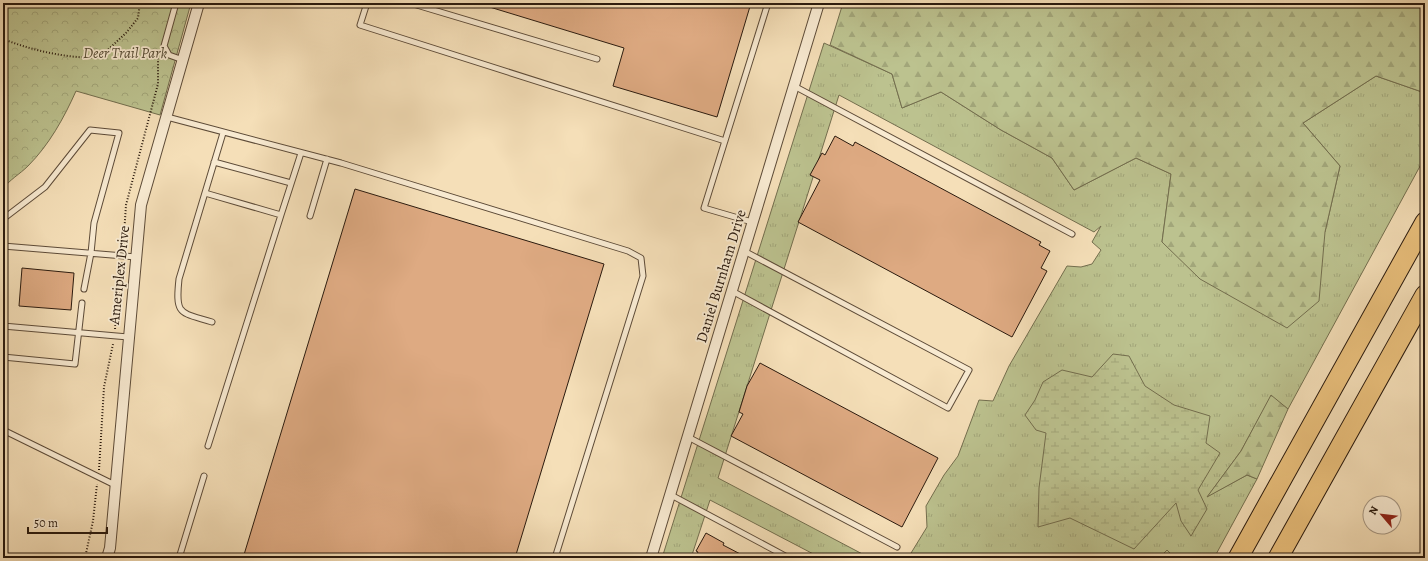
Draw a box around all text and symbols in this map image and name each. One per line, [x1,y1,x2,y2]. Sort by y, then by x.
park label: Deer Trail Park [83,43,167,63]
street label: Daniel Burnham Drive [691,207,751,345]
street label: Ameriplex Drive [104,224,134,326]
north arrow [1362,495,1402,535]
text: N [1365,503,1382,518]
scale bar [28,509,107,535]
text: 50 m [34,515,58,531]

